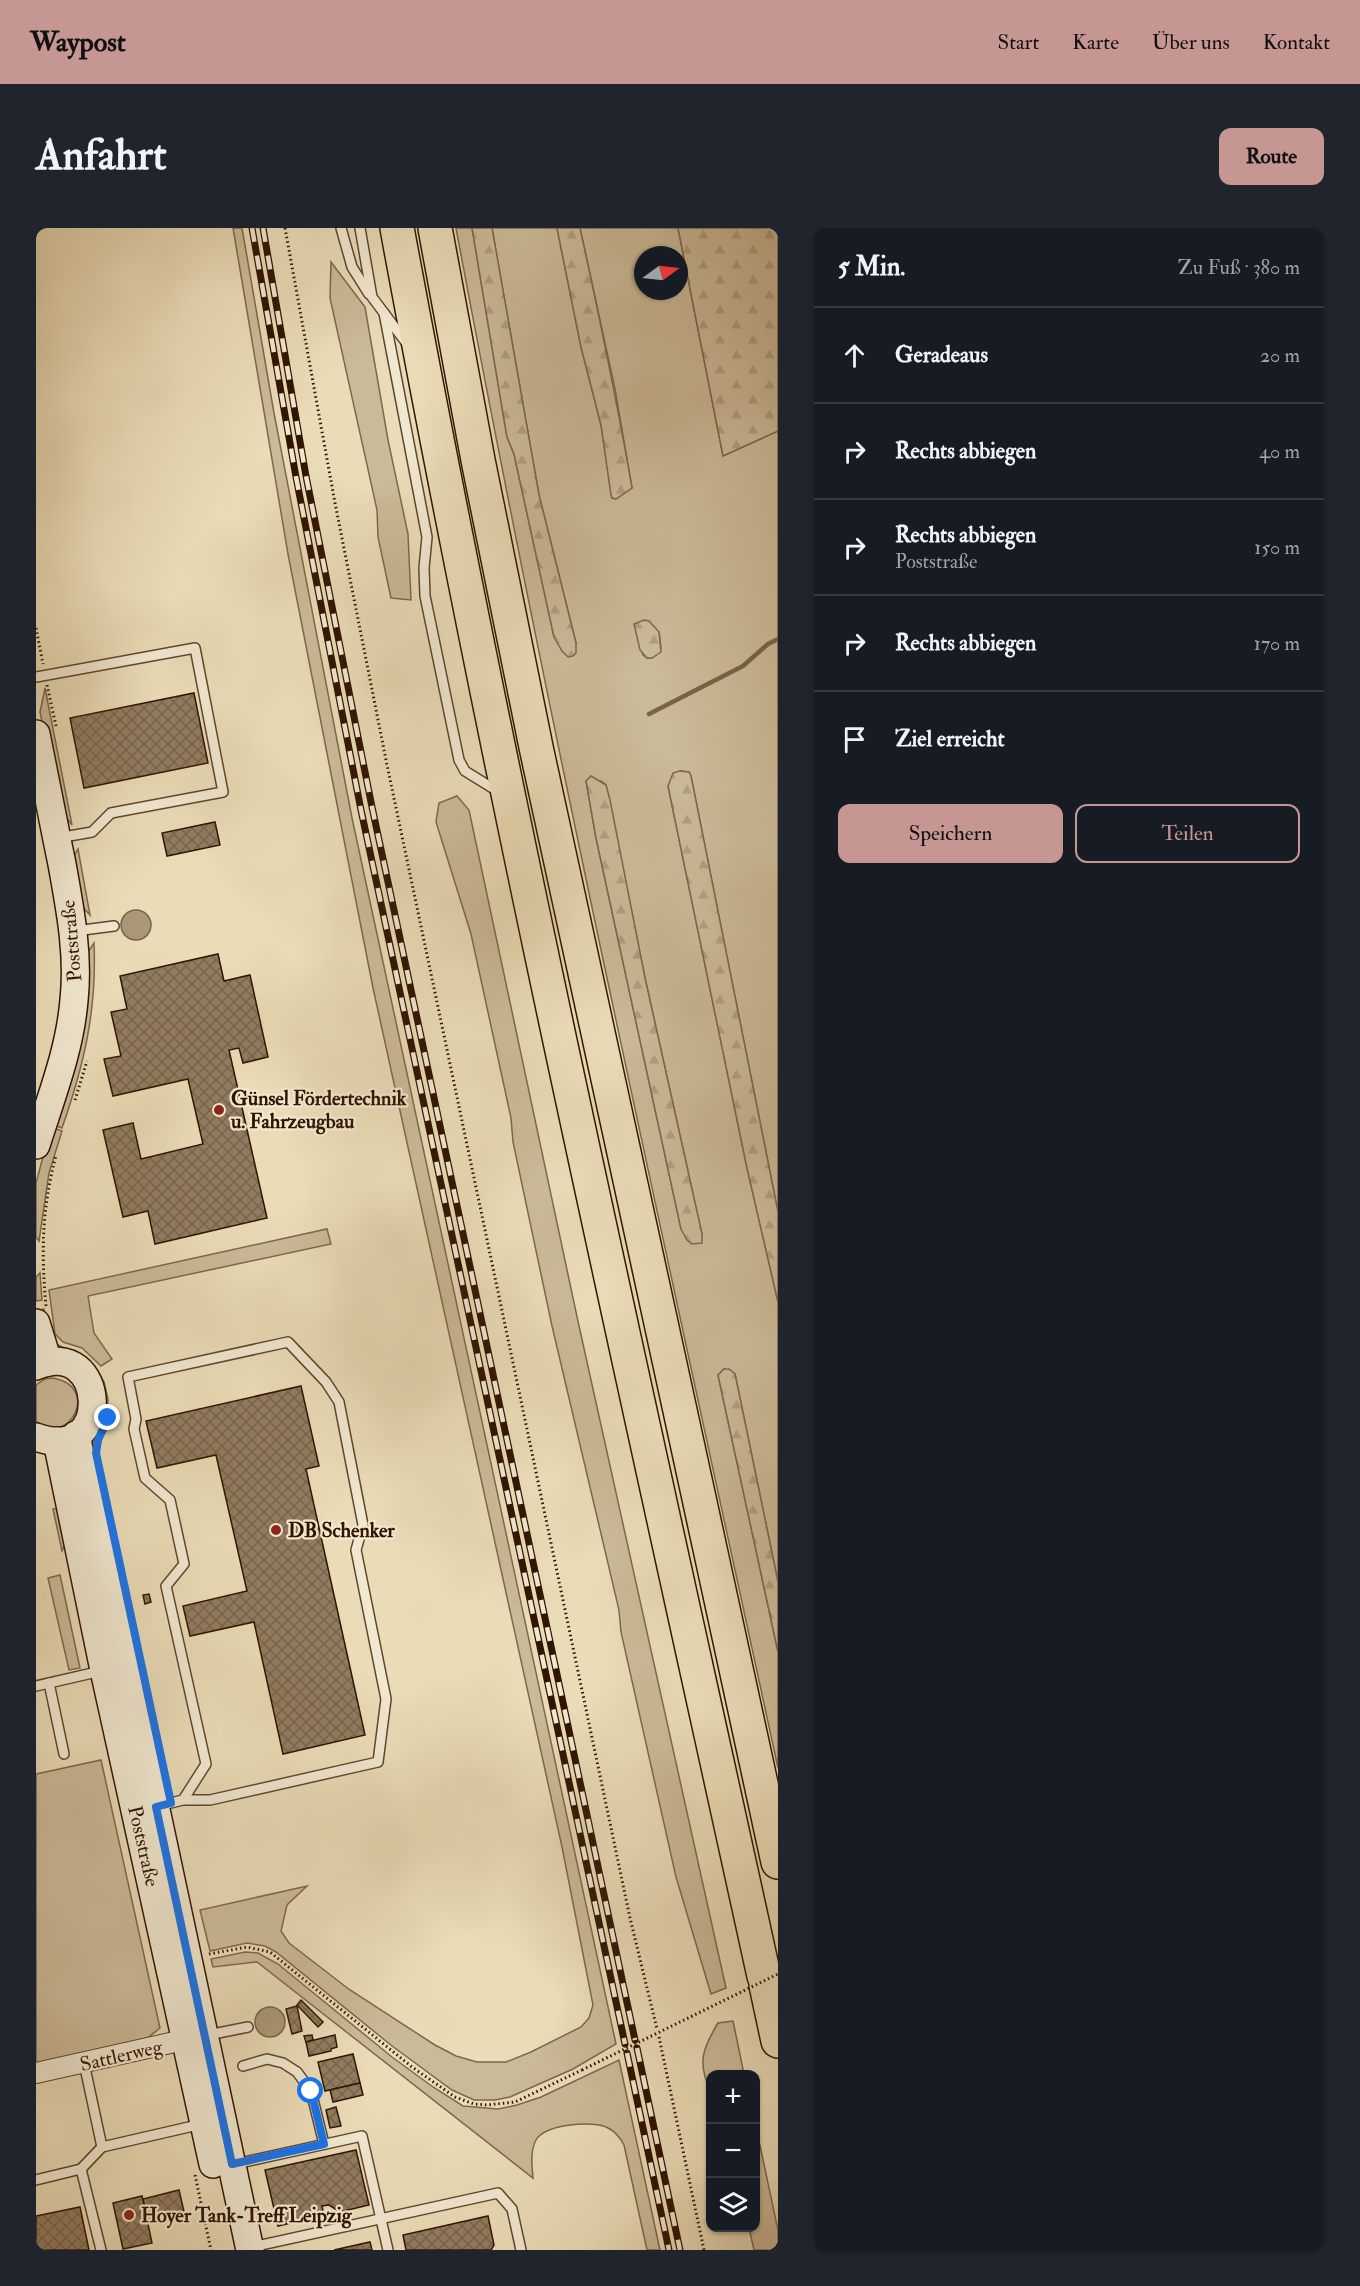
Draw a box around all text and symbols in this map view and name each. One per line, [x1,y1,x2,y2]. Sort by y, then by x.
text: Waypost [30,25,126,60]
text: Start [997,29,1039,56]
text: Karte [1072,29,1119,56]
text: Über uns [1152,29,1230,56]
text: Kontakt [1263,29,1330,56]
button: Route [1219,128,1324,185]
text: Anfahrt [36,130,167,182]
north arrow [634,246,688,300]
text: 5 Min. [838,251,905,283]
text: Zu Fuß · 380 m [1178,255,1300,280]
icon: ahead [838,339,871,372]
text: Geradeaus [895,341,988,369]
text: 20 m [1260,343,1300,368]
icon: right [838,435,871,468]
text: Rechts abbiegen [895,437,1036,465]
text: 40 m [1259,439,1300,464]
text: Rechts abbiegen [895,521,1036,549]
icon: right [838,531,871,564]
text: 150 m [1254,535,1300,560]
text: Poststraße [895,549,977,574]
icon: right [838,627,871,660]
text: Rechts abbiegen [895,629,1036,657]
text: 170 m [1254,631,1300,656]
icon: arrive [838,723,871,756]
text: Ziel erreicht [895,725,1005,753]
button: Speichern [838,804,1063,863]
button: Teilen [1075,804,1300,863]
street label: Poststraße [55,899,88,983]
place label: Günsel Fördertechnik u. Fahrzeugbau [230,1086,407,1135]
marker: Günsel Fördertechnik u. Fahrzeugbau [212,1103,226,1117]
route end [94,1404,120,1430]
place label: DB Schenker [288,1518,395,1543]
marker: DB Schenker [269,1523,283,1537]
street label: Poststraße [122,1803,165,1889]
street label: Sattlerweg [78,2034,166,2077]
map controls [706,2070,760,2232]
button: + [706,2070,760,2124]
route start [297,2077,323,2103]
button: − [706,2124,760,2178]
button: layers [706,2178,760,2232]
place label: Hoyer Tank-Treff Leipzig [141,2203,353,2229]
marker: Hoyer Tank-Treff Leipzig [122,2208,136,2222]

